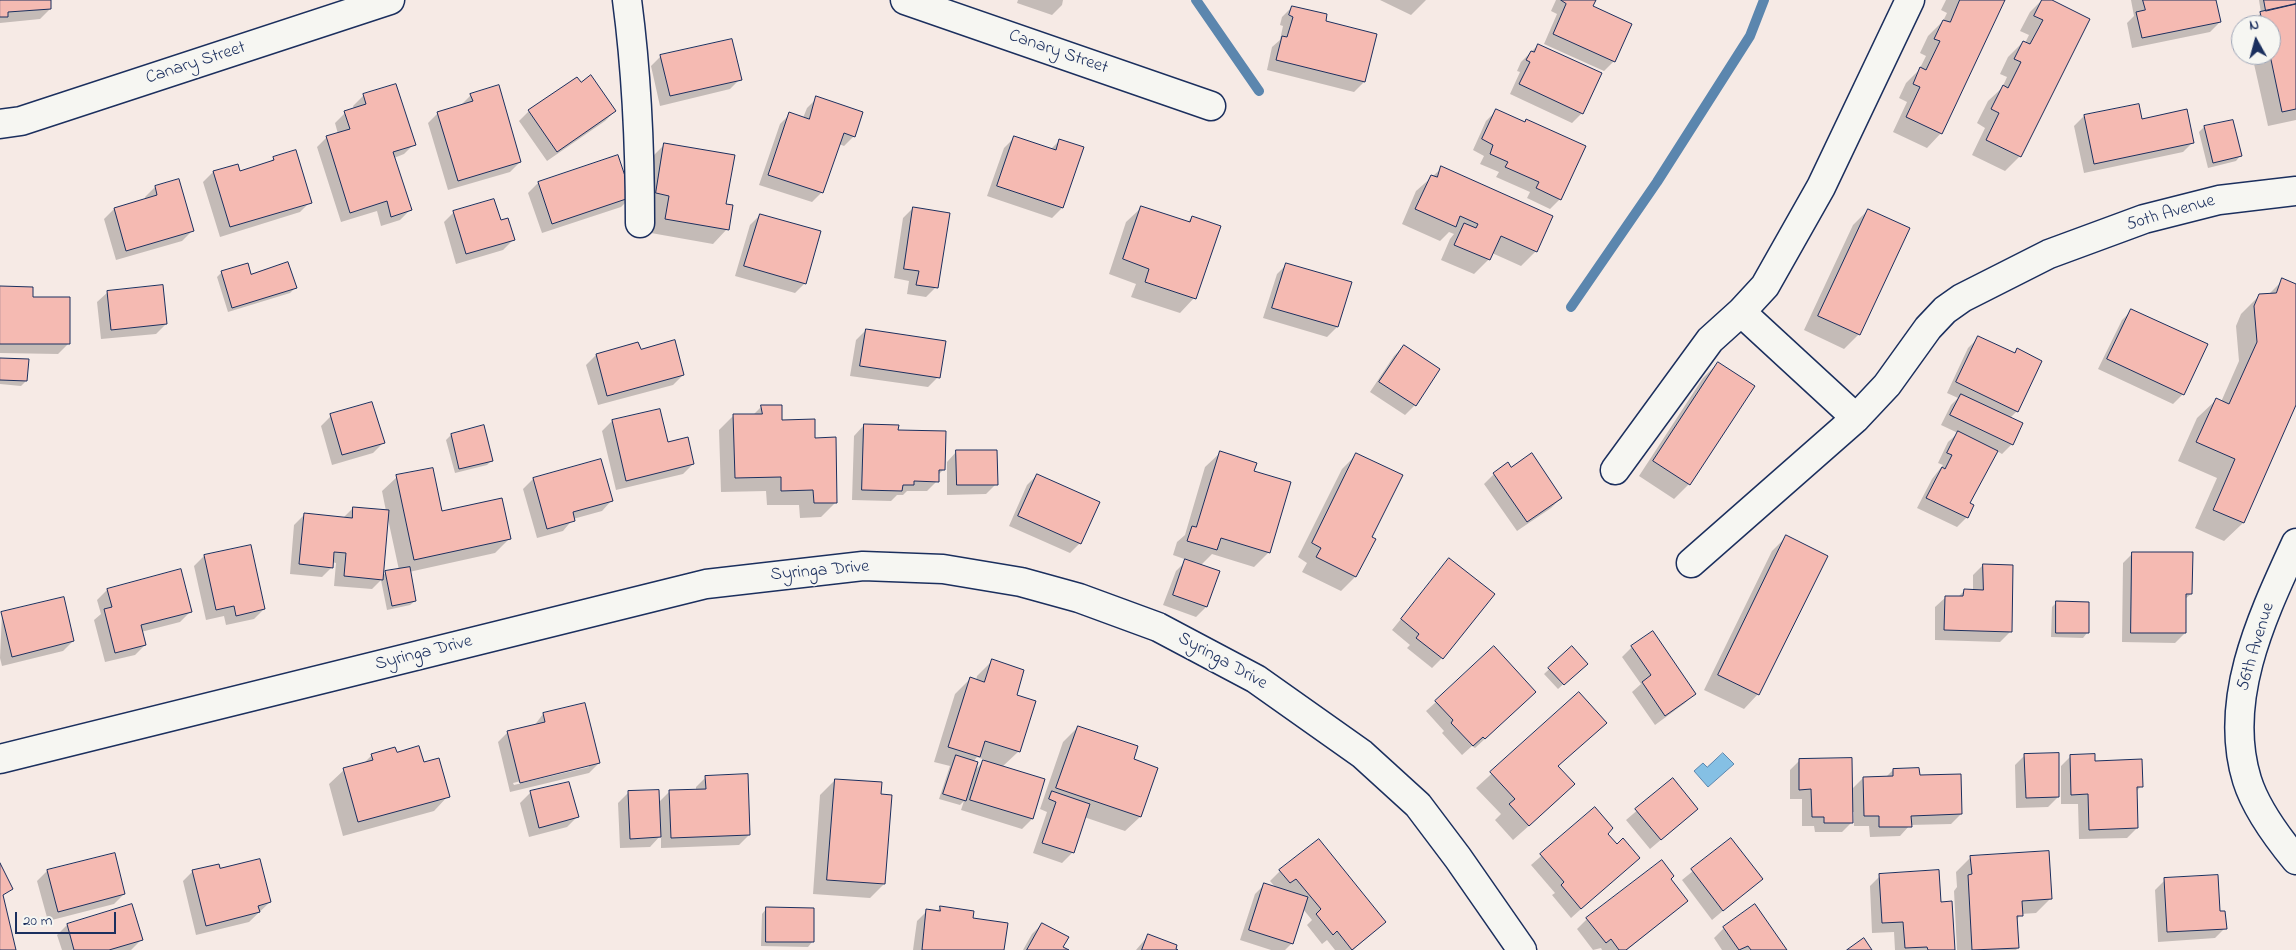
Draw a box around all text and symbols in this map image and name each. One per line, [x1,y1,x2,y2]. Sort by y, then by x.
north arrow [2231,15,2281,65]
text: N [2248,15,2260,37]
street label: Canary Street [1005,26,1111,80]
street label: Canary Street [143,38,249,90]
street label: 50th Avenue [2124,191,2218,237]
street label: Syringa Drive [770,557,870,587]
street label: 56th Avenue [2233,600,2281,694]
street label: Syringa Drive [1173,629,1271,695]
street label: Syringa Drive [373,632,475,676]
scale bar [18,902,119,934]
text: 20 m [23,910,52,932]

